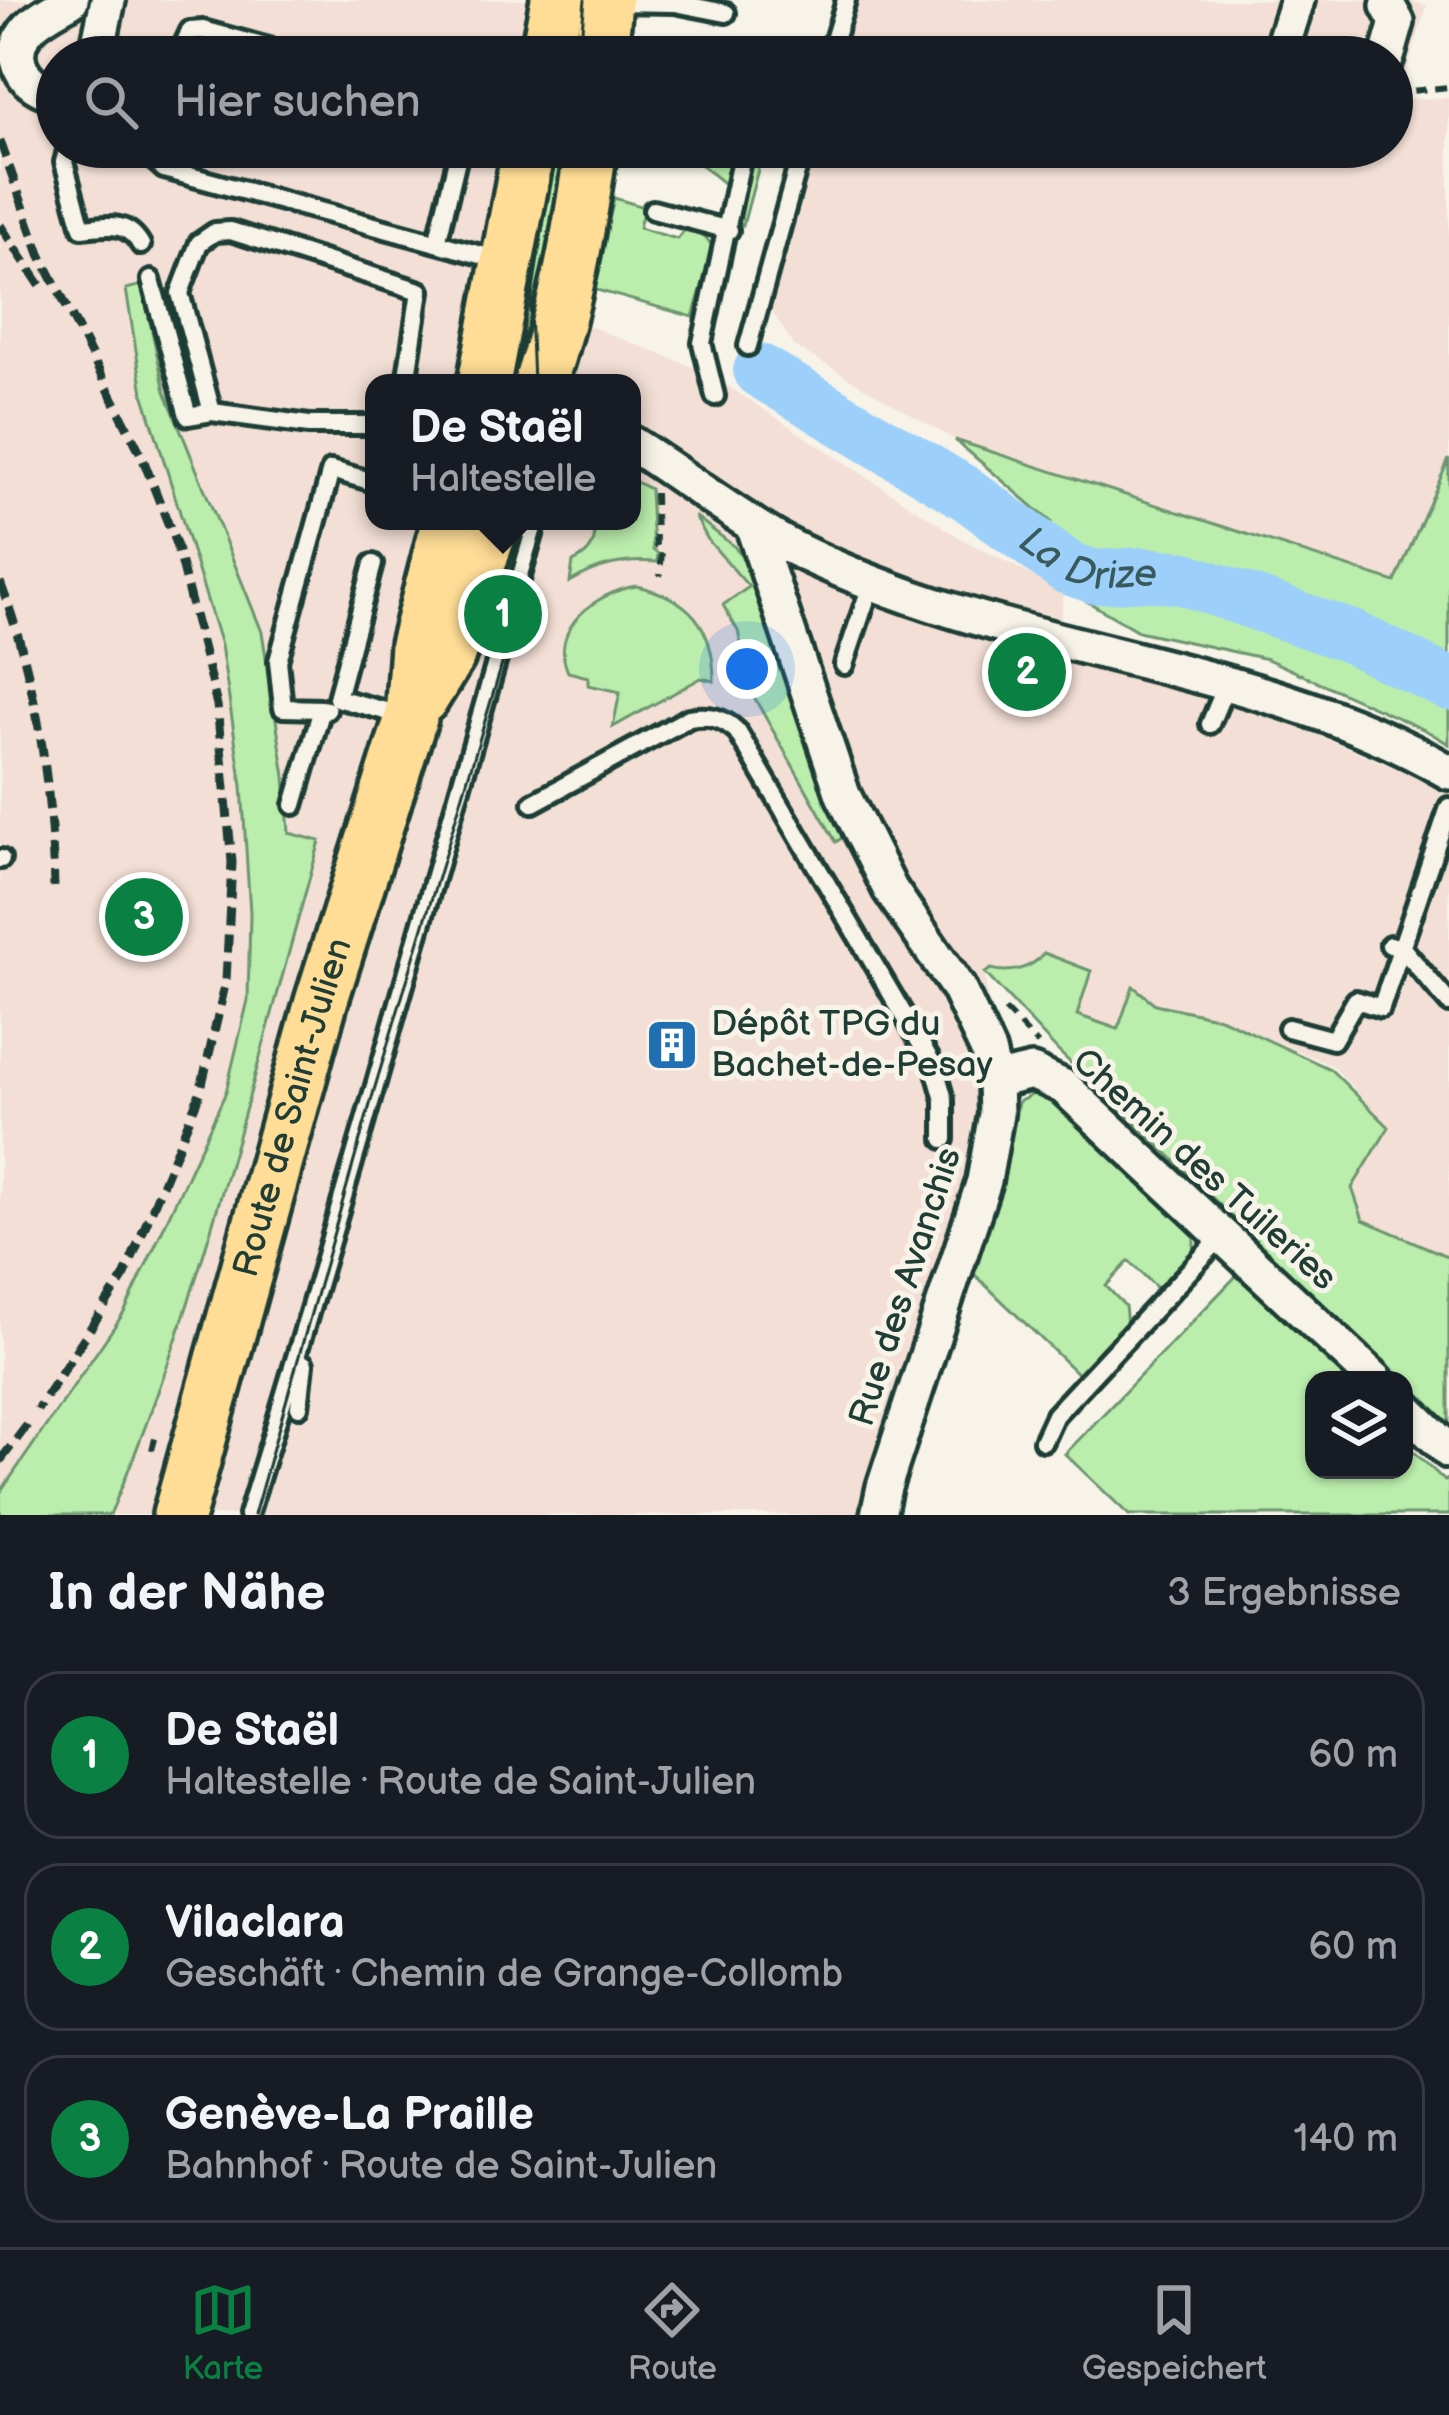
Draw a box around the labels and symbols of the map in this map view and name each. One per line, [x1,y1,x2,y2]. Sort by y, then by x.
water label: La Drize [1010,517,1159,601]
pin: 1 [464,569,542,659]
pin: 2 [988,627,1066,717]
your location [717,639,777,699]
pin: 3 [105,872,183,962]
street label: Route de Saint-Julien [224,933,361,1282]
place label: Dépôt TPG du Bachet-de-Pesay [711,1003,994,1087]
building icon: Dépôt TPG du Bachet-de-Pesay [644,1017,700,1073]
street label: Chemin des Tuileries [1063,1040,1345,1300]
street label: Rue des Avanchis [841,1142,971,1432]

